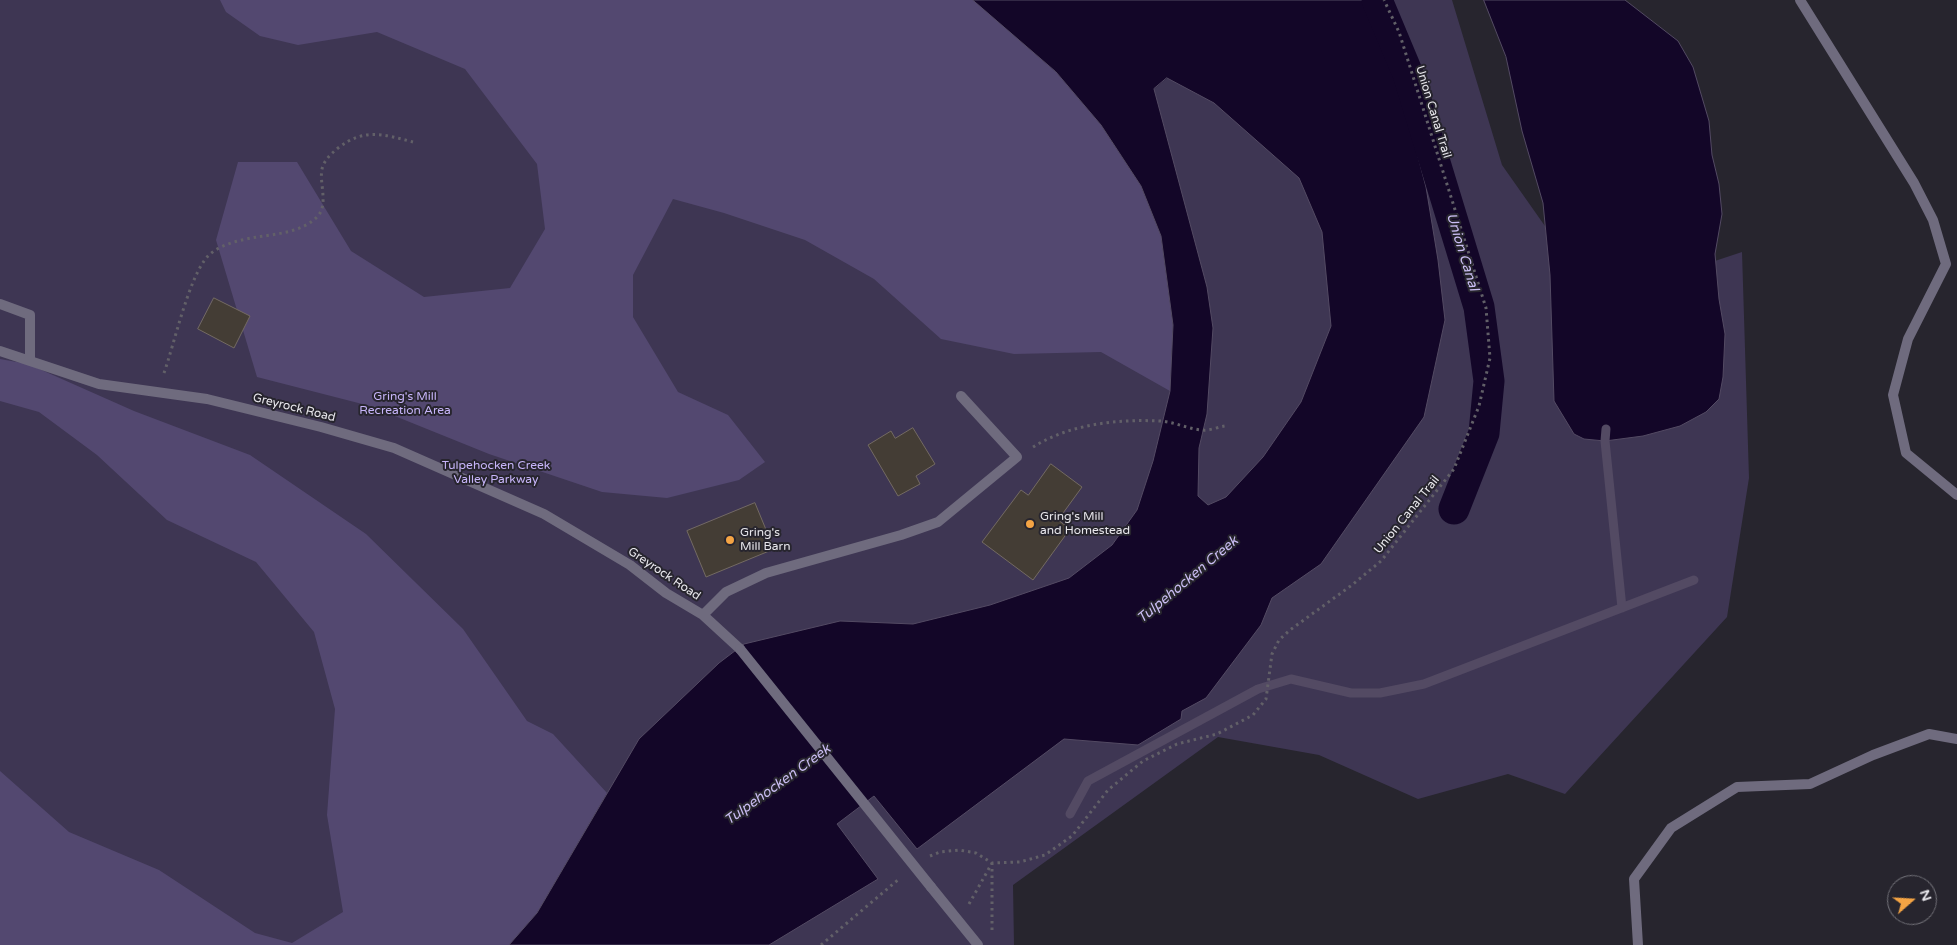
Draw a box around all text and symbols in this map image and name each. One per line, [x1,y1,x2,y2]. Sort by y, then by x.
street label: Union Canal Trail [1412,64,1454,160]
water label: Union Canal [1442,211,1482,293]
park label: Gring's Mill Recreation Area [359,390,451,418]
street label: Greyrock Road [251,391,337,425]
park label: Tulpehocken Creek Valley Parkway [442,459,550,487]
street label: Union Canal Trail [1371,473,1443,557]
place label: Gring's Mill and Homestead [1040,510,1130,538]
marker: Gring's Mill and Homestead [1024,518,1036,530]
place label: Gring's Mill Barn [740,526,791,554]
water label: Tulpehocken Creek [1134,533,1242,627]
marker: Gring's Mill Barn [724,534,736,546]
street label: Greyrock Road [625,544,703,604]
water label: Tulpehocken Creek [722,741,834,829]
north arrow [1887,875,1937,925]
text: N [1916,887,1936,903]

